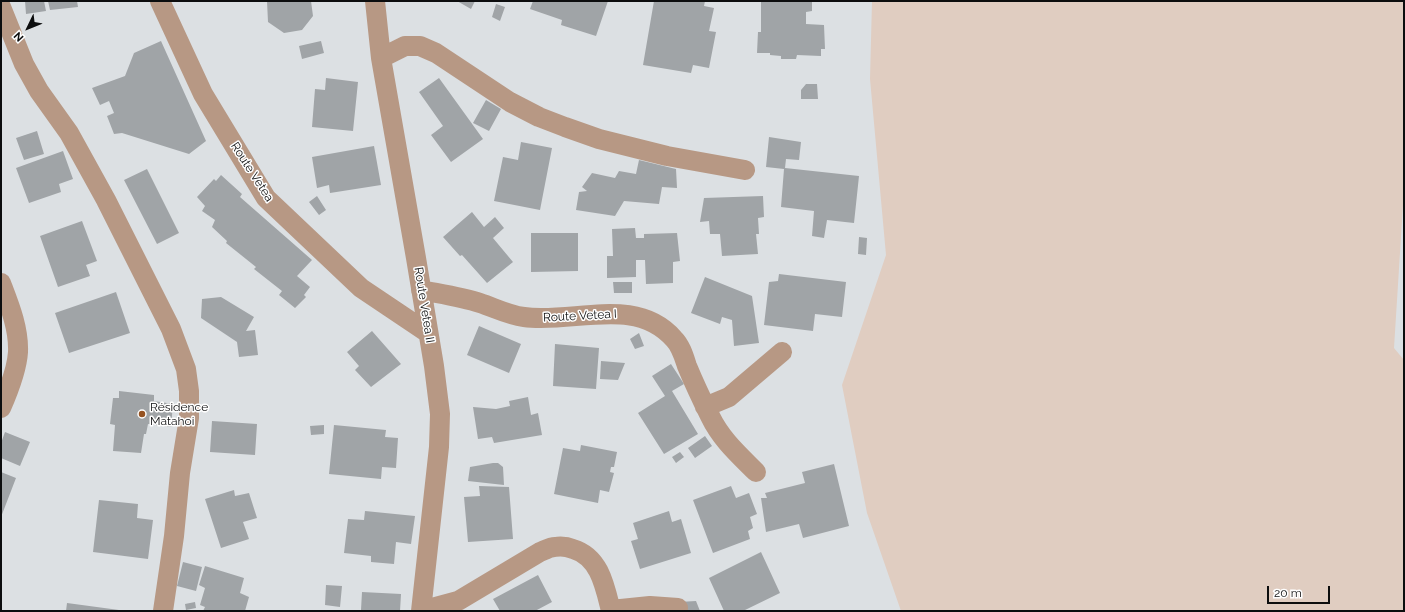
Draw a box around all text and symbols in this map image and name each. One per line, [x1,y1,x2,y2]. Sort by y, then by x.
north arrow [8,8,48,48]
text: N [11,29,26,44]
street label: Route Vetea [228,140,276,204]
street label: Route Vetea II [411,266,437,344]
street label: Route Vetea I [543,307,617,325]
place label: Résidence Matahoi [150,400,208,428]
marker: Résidence Matahoi [137,409,147,419]
scale bar [1269,578,1332,604]
text: 20 m [1274,586,1302,600]

